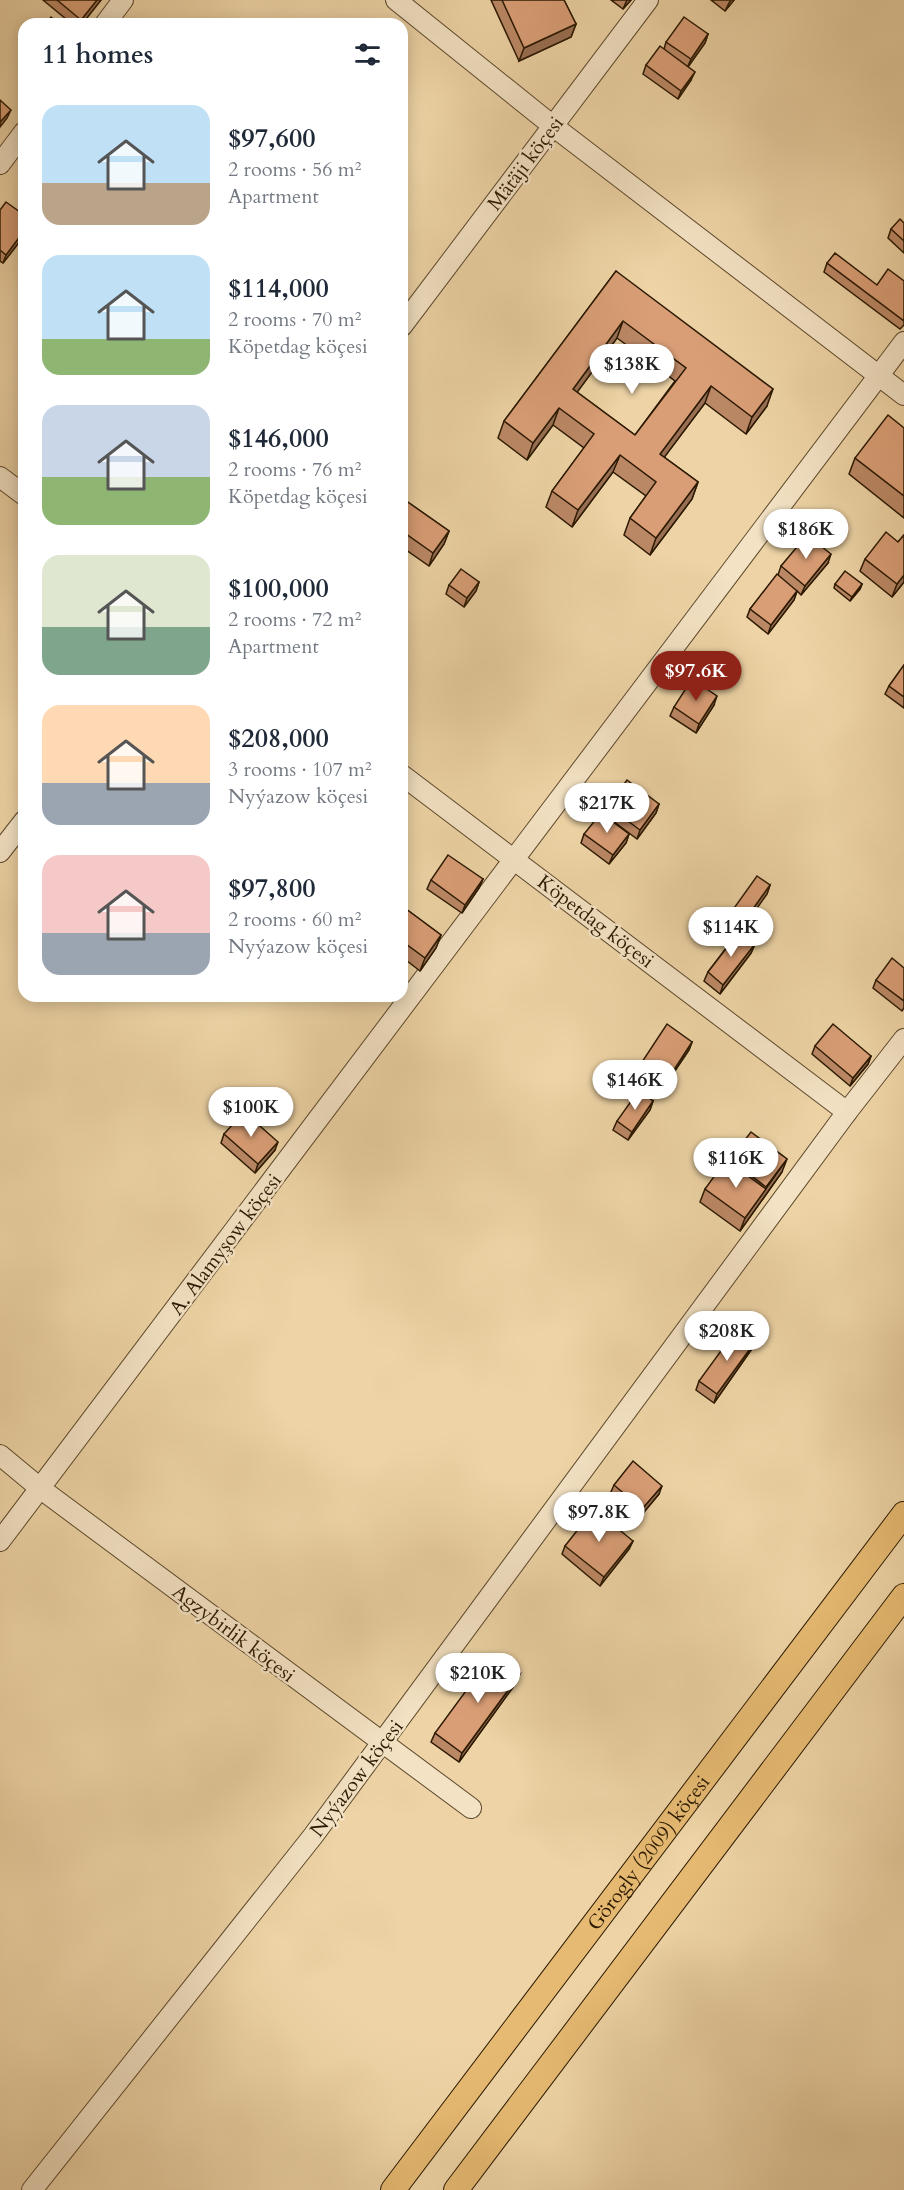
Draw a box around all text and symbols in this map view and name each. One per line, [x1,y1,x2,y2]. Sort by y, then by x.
text: 11 homes [42,37,153,72]
icon: filters [351,38,384,71]
street label: Mätäji köçesi [481,110,570,216]
text: $97,600 [228,121,316,156]
icon: home [90,129,162,201]
text: 2 rooms · 56 m² [228,156,361,183]
text: Apartment [228,183,319,210]
text: $114,000 [228,271,329,306]
icon: home [90,279,162,351]
text: 2 rooms · 70 m² [228,306,361,333]
text: Köpetdag köçesi [228,333,368,360]
pin: $138K [590,344,674,395]
text: $138K [603,350,661,377]
text: $146,000 [228,421,329,456]
icon: home [90,429,162,501]
text: 2 rooms · 76 m² [228,456,361,483]
text: Köpetdag köçesi [228,483,368,510]
pin: $186K [764,509,848,560]
text: $186K [777,515,835,542]
text: $100,000 [228,571,329,606]
icon: home [90,579,162,651]
text: 2 rooms · 72 m² [228,606,361,633]
text: Apartment [228,633,319,660]
pin: $97.6K [647,651,745,702]
text: $97.6K [665,657,727,684]
text: $208,000 [228,721,329,756]
icon: home [90,729,162,801]
text: 3 rooms · 107 m² [228,756,372,783]
text: Nyýazow köçesi [228,783,368,810]
pin: $217K [565,783,649,834]
text: $217K [578,789,636,816]
street label: Köpetdag köçesi [532,869,660,974]
text: $97,800 [228,871,316,906]
icon: home [90,879,162,951]
text: 2 rooms · 60 m² [228,906,361,933]
pin: $114K [689,907,773,958]
text: $114K [702,913,760,940]
text: Nyýazow köçesi [228,933,368,960]
pin: $146K [593,1060,677,1111]
text: $146K [606,1066,664,1093]
pin: $100K [209,1087,293,1138]
text: $100K [222,1093,280,1120]
pin: $116K [694,1138,778,1189]
text: $116K [707,1144,765,1171]
street label: A. Alamyşow köçesi [163,1168,288,1321]
pin: $208K [685,1311,769,1362]
text: $208K [698,1317,756,1344]
pin: $97.8K [550,1492,648,1543]
text: $97.8K [568,1498,630,1525]
street label: Agzybirlik köçesi [167,1578,301,1689]
pin: $210K [436,1653,520,1704]
text: $210K [449,1659,507,1686]
street label: Nyýazow köçesi [303,1714,410,1842]
street label: Görogly (2009) köçesi [581,1769,716,1936]

